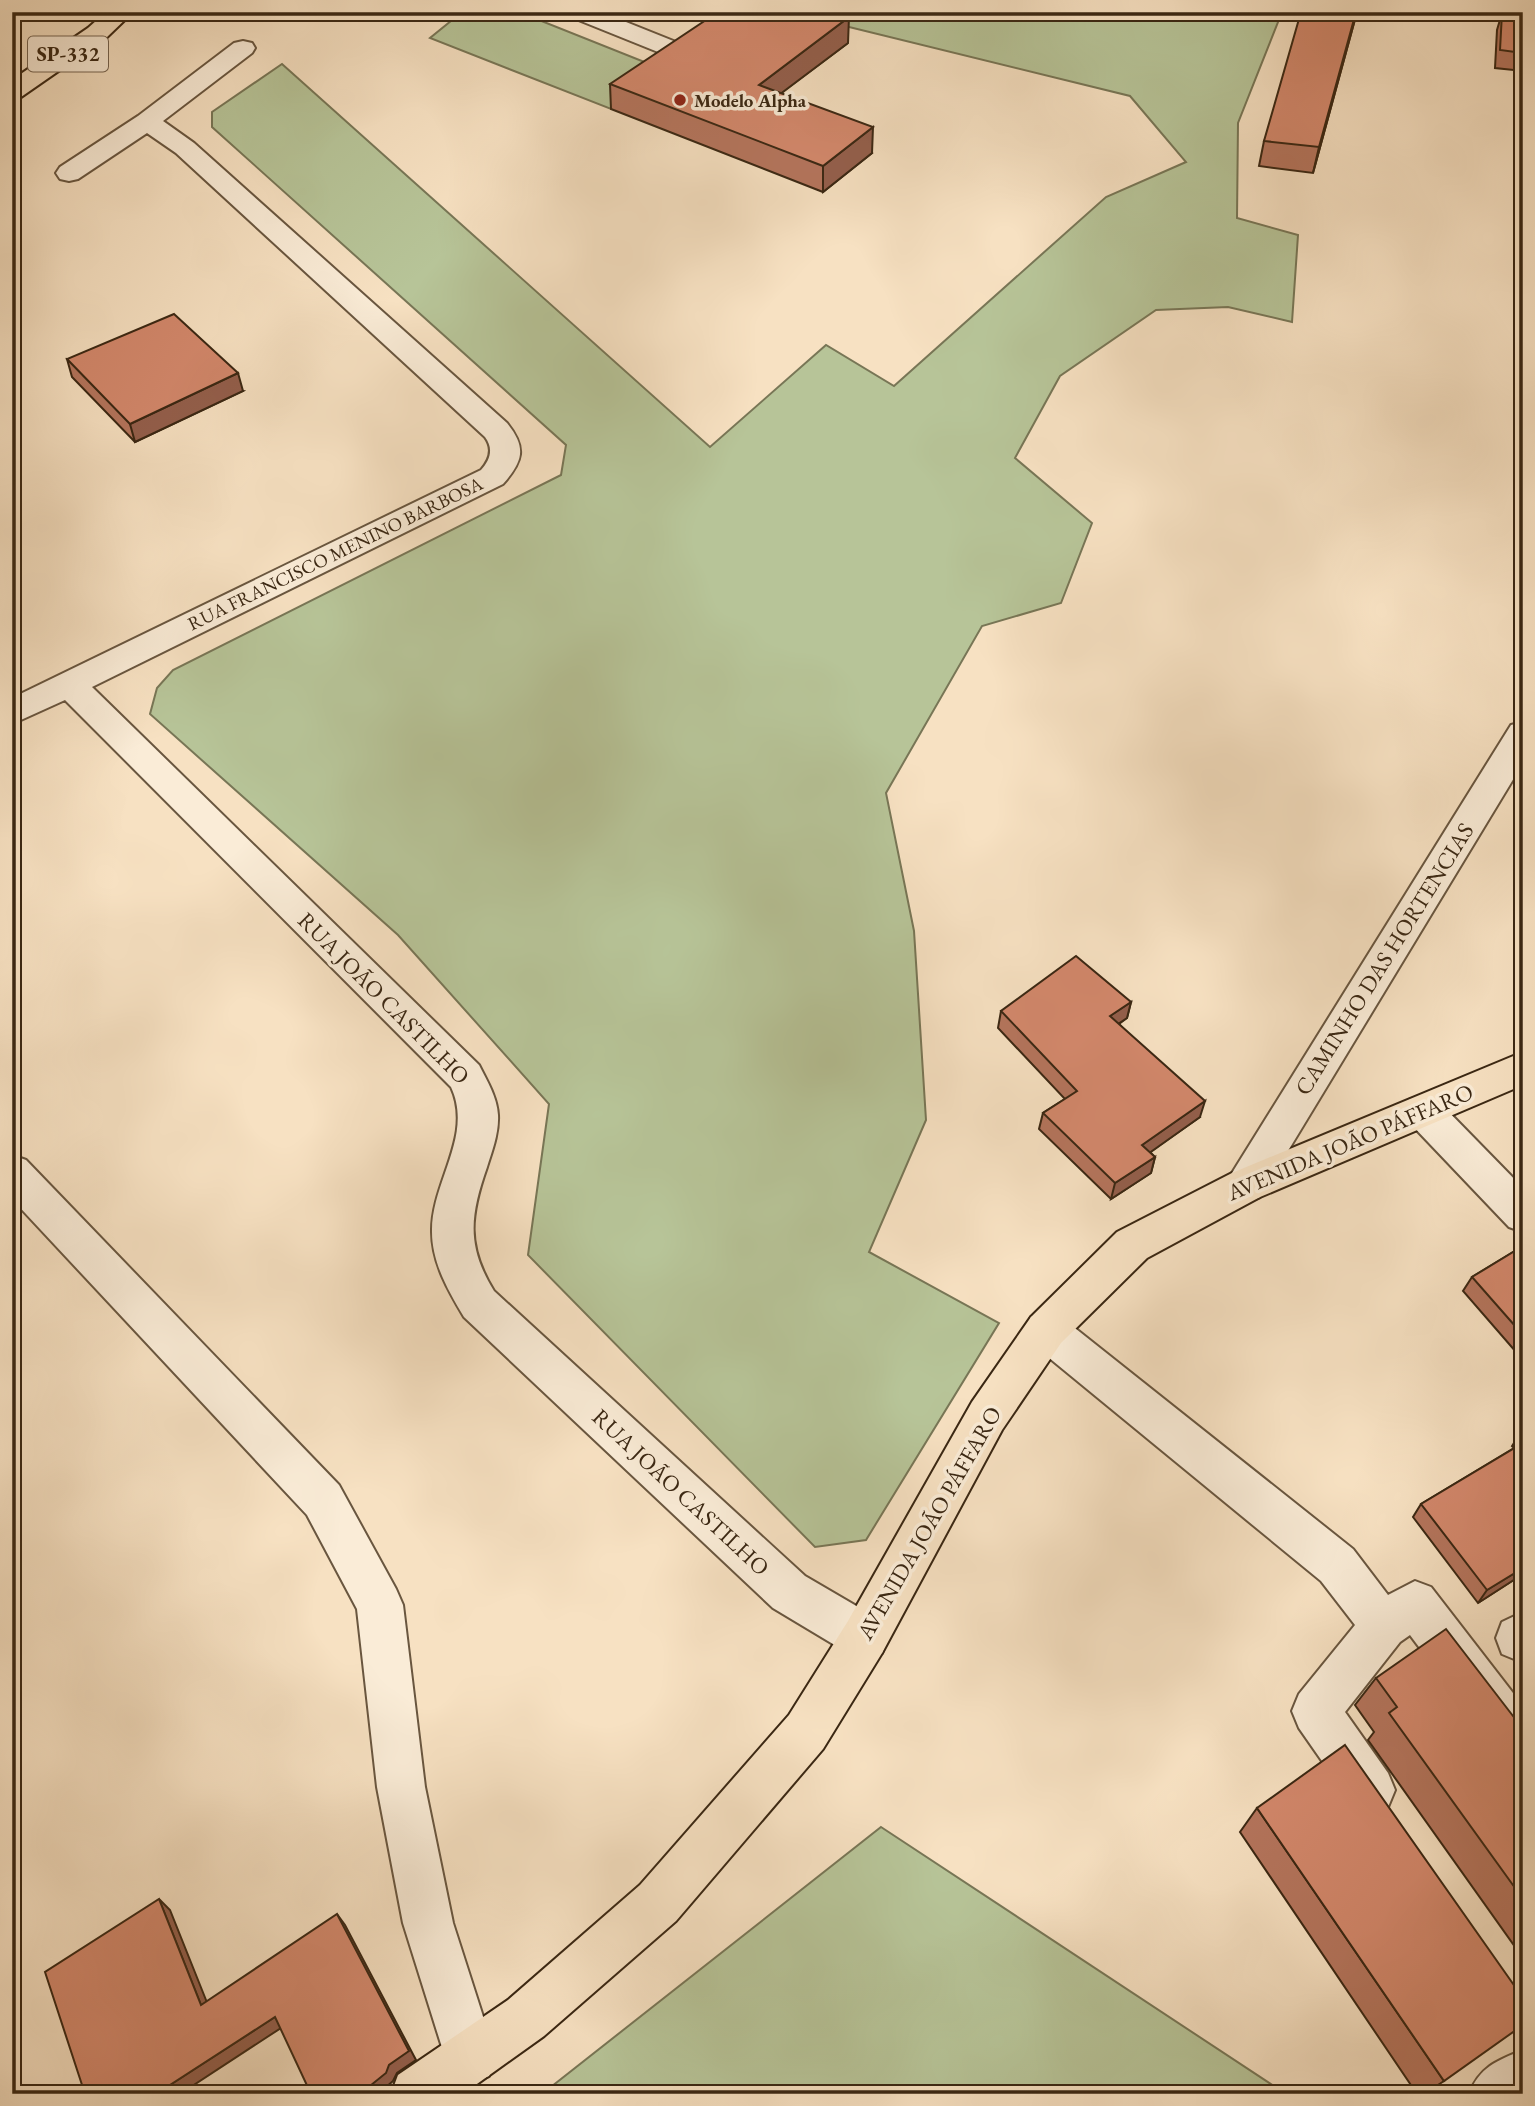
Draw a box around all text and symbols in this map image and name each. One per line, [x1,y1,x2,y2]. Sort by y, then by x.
road number: SP-332 [28,36,108,72]
place label: Modelo Alpha [694,88,807,113]
marker: Modelo Alpha [672,92,688,108]
street label: RUA FRANCISCO MENINO BARBOSA [183,471,488,636]
street label: CAMINHO DAS HORTENCIAS [1288,817,1480,1101]
street label: RUA JOÃO CASTILHO [291,905,477,1091]
street label: AVENIDA JOÃO PÁFFARO [1221,1076,1478,1208]
street label: AVENIDA JOÃO PÁFFARO [849,1401,1008,1646]
street label: RUA JOÃO CASTILHO [586,1402,776,1582]

